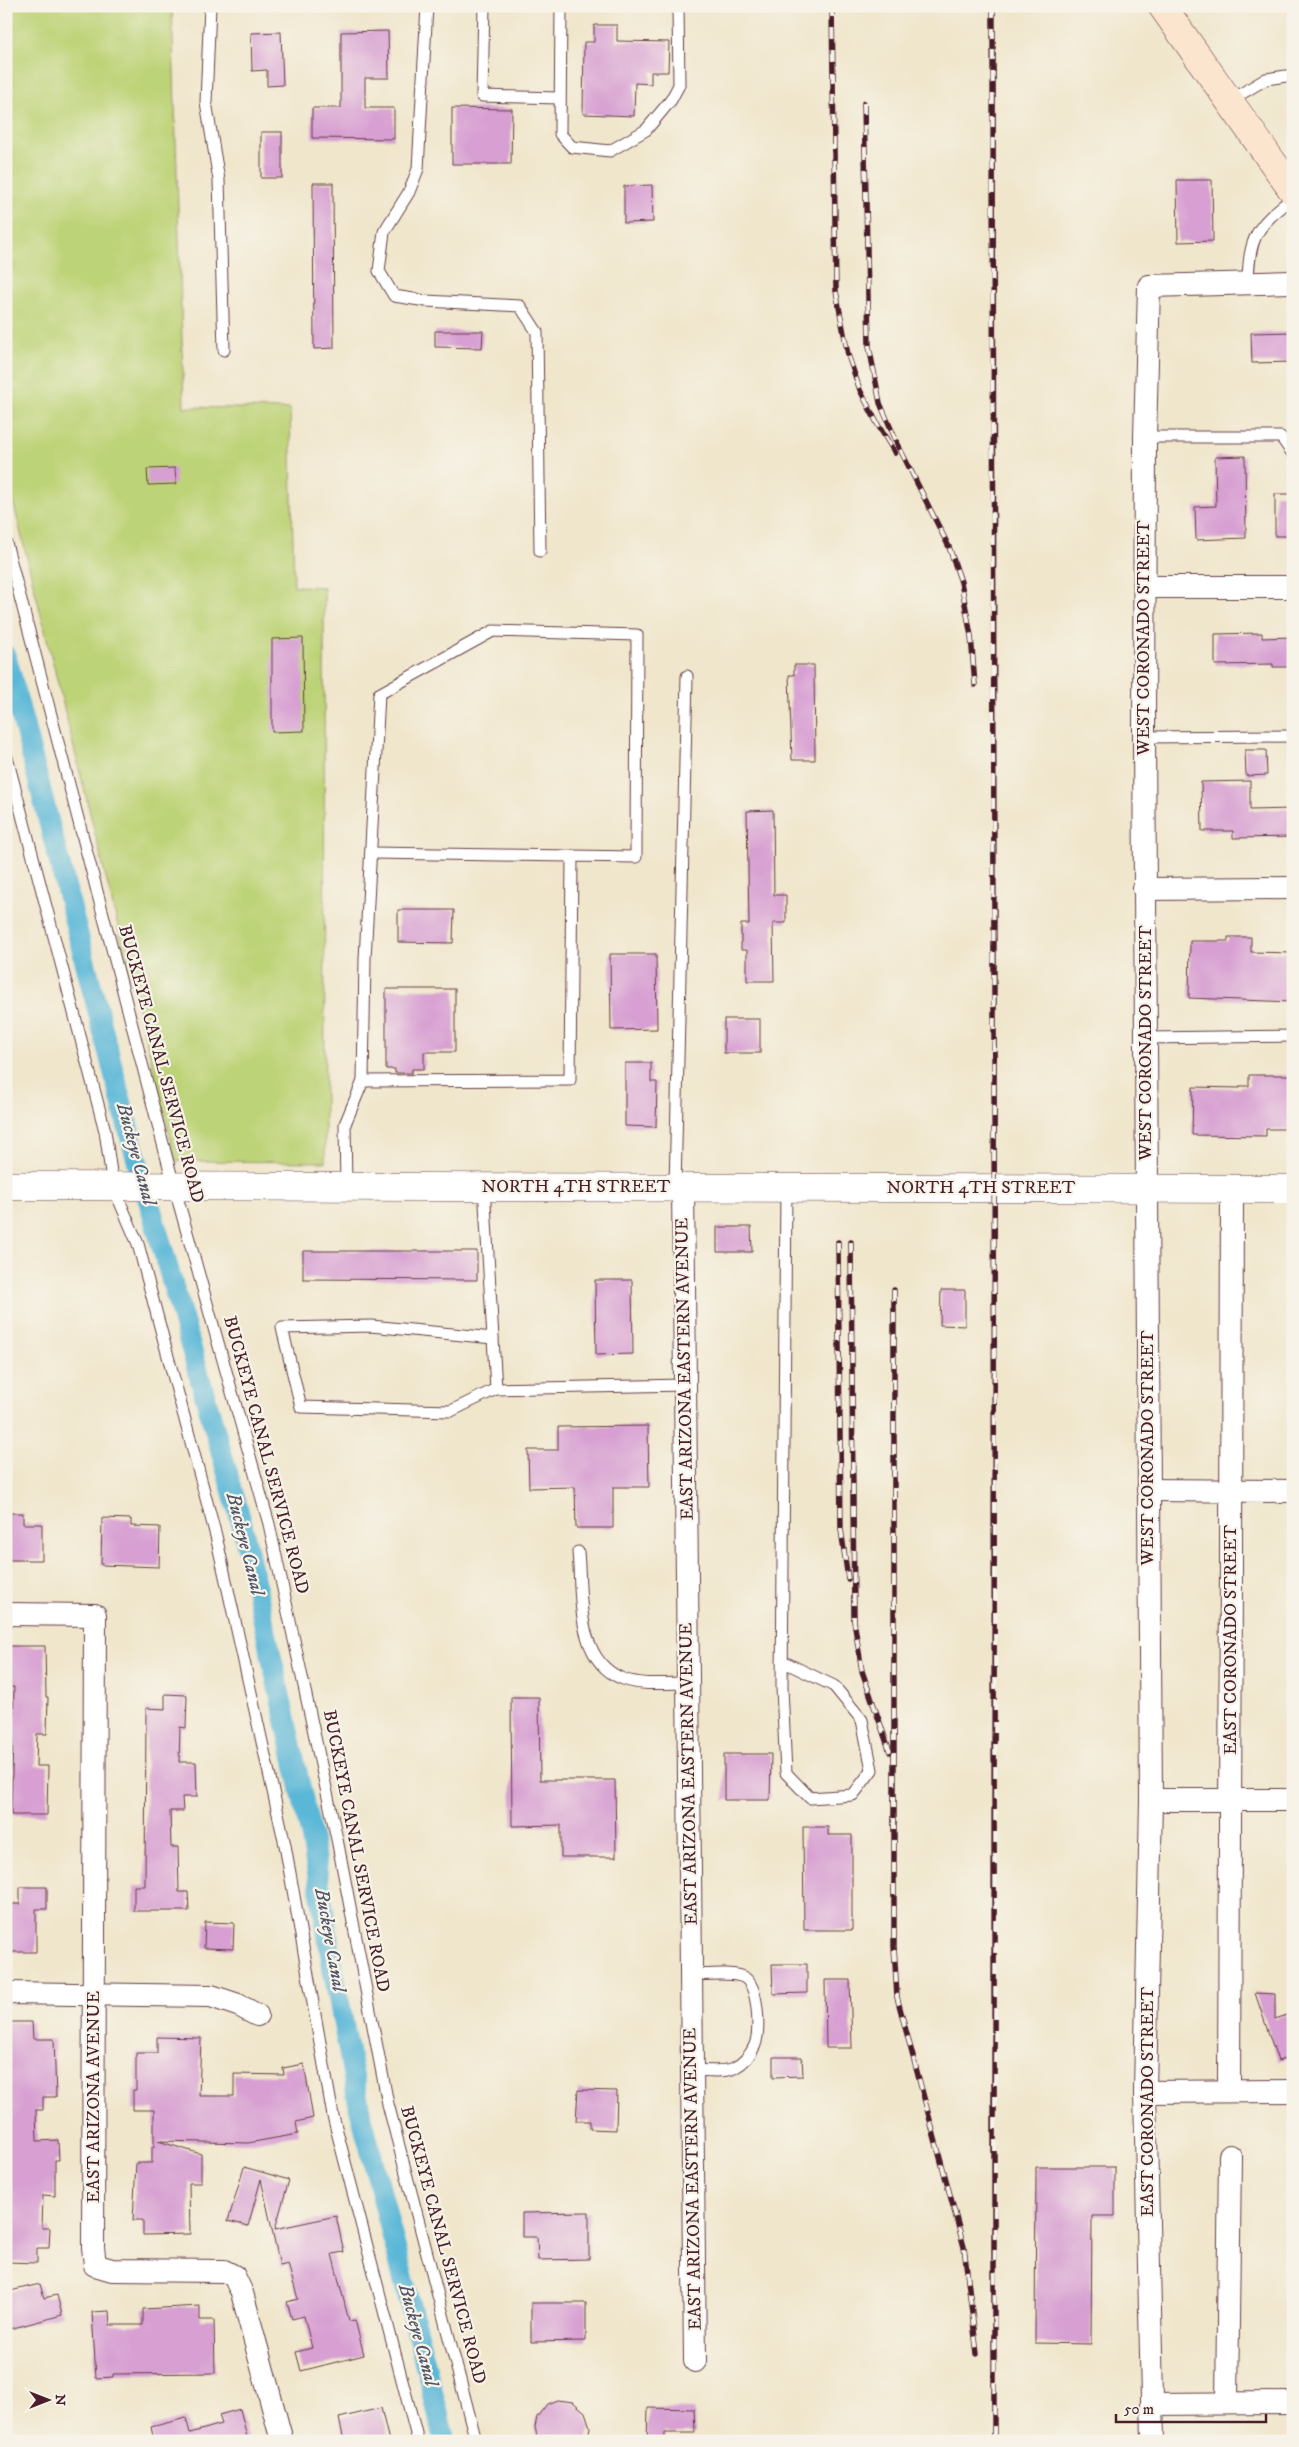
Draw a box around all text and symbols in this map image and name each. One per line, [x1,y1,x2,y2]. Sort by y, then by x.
street label: WEST CORONADO STREET [1133,520,1155,757]
street label: BUCKEYE CANAL SERVICE ROAD [113,923,209,1205]
street label: WEST CORONADO STREET [1135,925,1157,1162]
water label: Buckeye Canal [111,1100,161,1209]
street label: NORTH 4TH STREET [482,1176,671,1198]
street label: NORTH 4TH STREET [887,1177,1076,1199]
street label: EAST ARIZONA EASTERN AVENUE [671,1217,699,1521]
street label: BUCKEYE CANAL SERVICE ROAD [218,1314,314,1596]
street label: WEST CORONADO STREET [1137,1330,1159,1567]
water label: Buckeye Canal [221,1489,269,1600]
street label: EAST CORONADO STREET [1220,1525,1242,1755]
street label: EAST ARIZONA EASTERN AVENUE [675,1622,703,1926]
street label: BUCKEYE CANAL SERVICE ROAD [318,1708,394,1994]
water label: Buckeye Canal [309,1886,351,1996]
street label: EAST CORONADO STREET [1137,1987,1159,2217]
street label: EAST ARIZONA AVENUE [83,1991,105,2203]
street label: EAST ARIZONA EASTERN AVENUE [679,2027,707,2331]
street label: BUCKEYE CANAL SERVICE ROAD [395,2104,491,2386]
water label: Buckeye Canal [393,2281,443,2390]
north arrow [22,2374,72,2424]
scale bar [1116,2392,1266,2424]
text: N [51,2394,69,2406]
text: 50 m [1124,2400,1154,2419]

